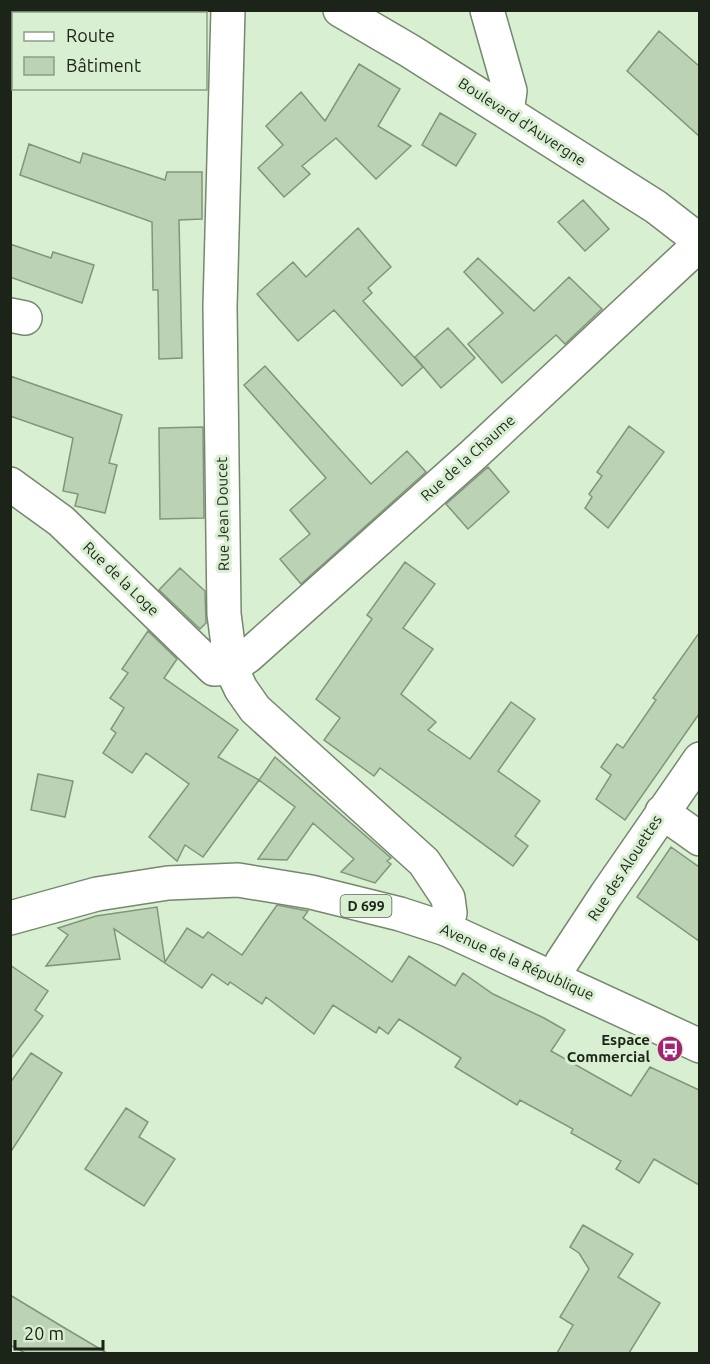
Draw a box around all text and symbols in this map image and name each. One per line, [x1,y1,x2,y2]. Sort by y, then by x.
legend [12,12,207,90]
text: Route [66,25,115,45]
text: Bâtiment [66,55,141,75]
street label: Boulevard d'Auvergne [455,74,589,169]
street label: Rue de la Chaume [417,411,518,504]
street label: Rue Jean Doucet [213,457,232,571]
street label: Rue de la Loge [80,538,163,619]
street label: Rue des Alouettes [584,812,665,924]
road number: D 699 [340,895,392,917]
street label: Avenue de la République [438,920,597,1003]
place label: Espace Commercial [567,1031,650,1065]
bus stop icon: Espace Commercial [655,1034,685,1064]
scale bar [15,1313,104,1351]
text: 20 m [24,1323,64,1343]

